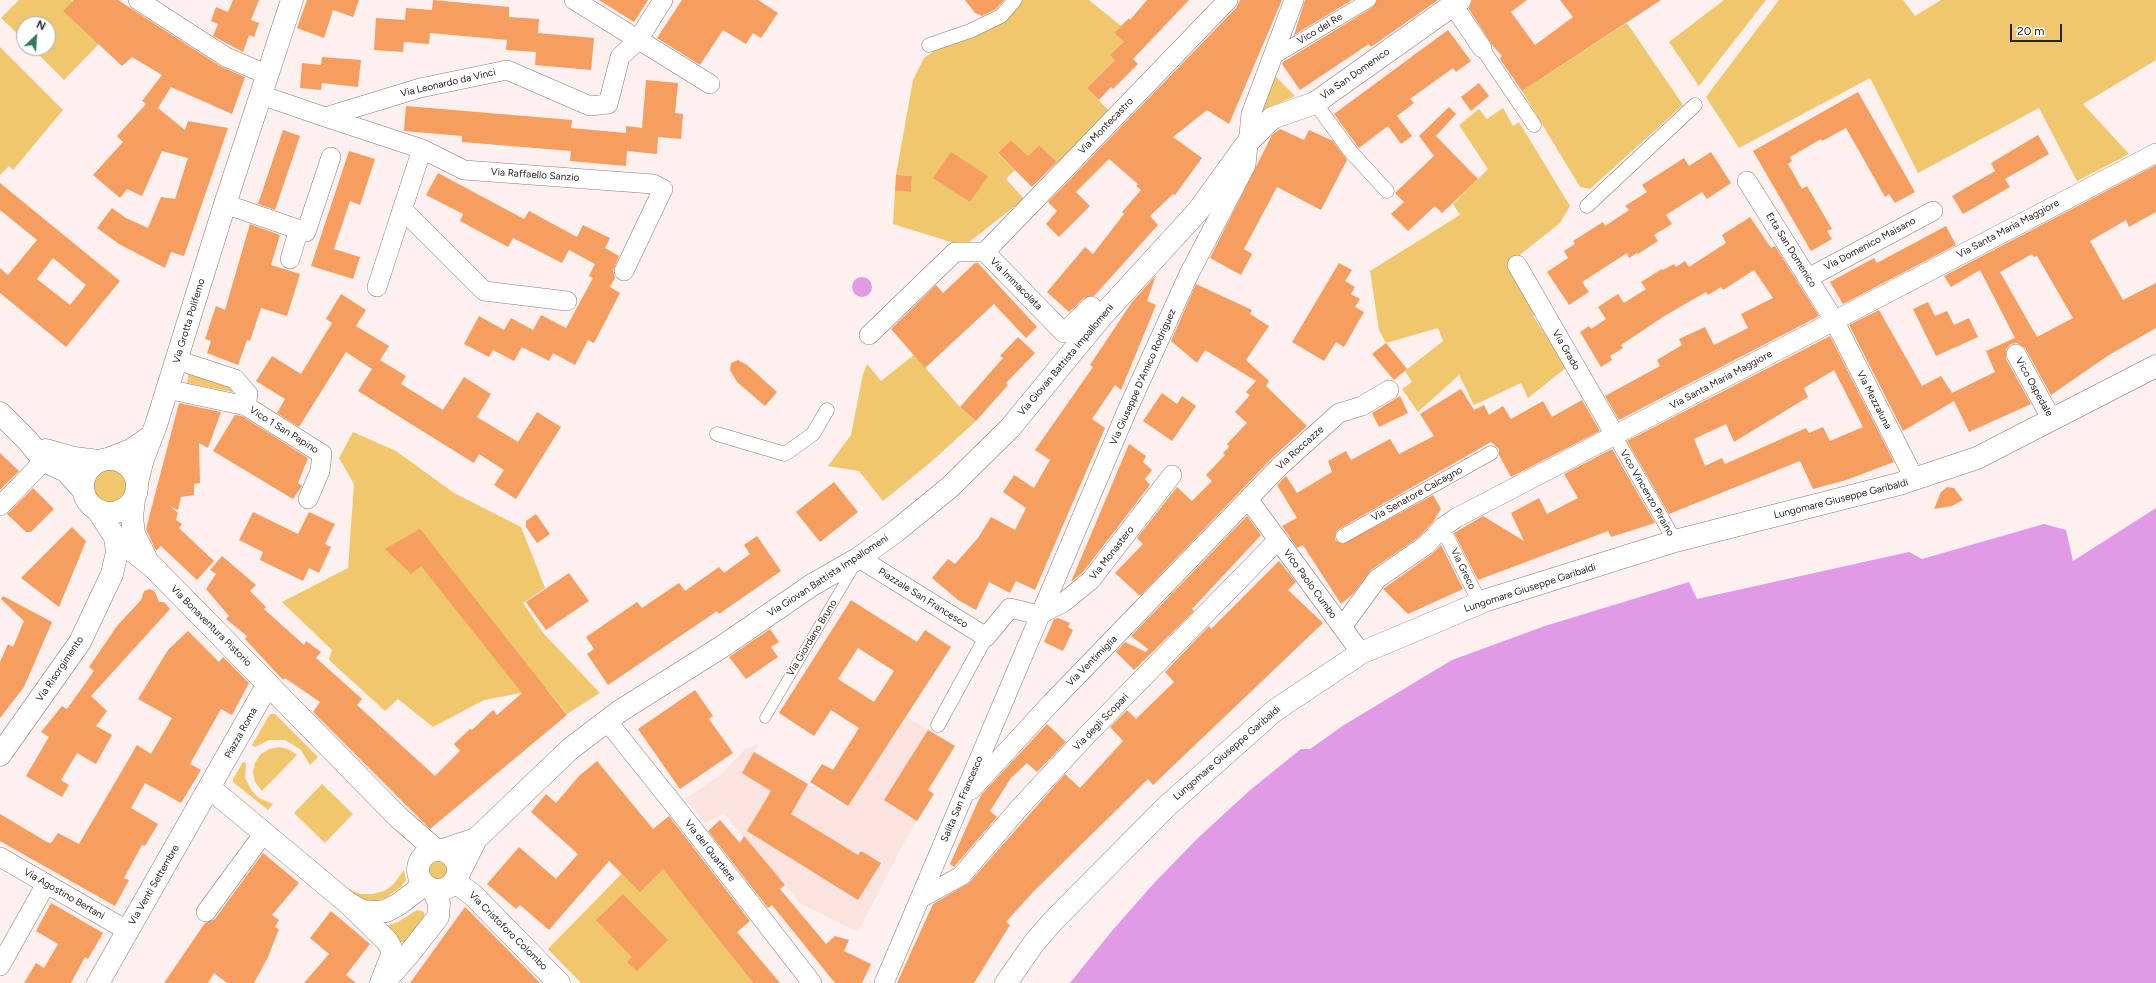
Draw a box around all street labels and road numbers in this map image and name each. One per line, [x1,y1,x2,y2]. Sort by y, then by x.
street label: Vico del Re [1295,11,1345,47]
street label: Via San Domenico [1318,46,1392,102]
street label: Via Leonardo da Vinci [399,66,497,100]
street label: Via Montecastro [1076,95,1136,157]
street label: Via Raffaello Sanzio [490,166,580,184]
street label: Via Santa Maria Maggiore [1955,197,2061,261]
street label: Erta San Domenico [1763,210,1819,290]
street label: Via Domenico Maisano [1822,215,1918,273]
street label: Via Immacolata [987,255,1045,313]
street label: Via Grotta Polifemo [170,277,208,365]
street label: Via Giovan Battista Impallomeni [1016,302,1116,418]
street label: Via Giuseppe D'Amico Rodriguez [1107,307,1179,447]
street label: Via Grado [1550,328,1582,372]
street label: Via Santa Maria Maggiore [1668,348,1774,412]
street label: Vico Ospedale [2013,356,2055,418]
street label: Via Mezzaluna [1854,369,1894,431]
street label: Vico 1 San Papino [247,404,321,456]
street label: Via Roccazze [1274,423,1326,473]
street label: Vico Vincenzo Piraino [1617,448,1677,538]
street label: Via Senatore Calcagno [1369,464,1465,524]
street label: Lungomare Giuseppe Garibaldi [1773,476,1909,522]
street label: Via Monastero [1087,524,1137,582]
street label: Via Giovan Battista Impallomeni [765,532,891,620]
street label: Via Greco [1448,546,1478,592]
street label: Vico Paolo Cumbo [1281,547,1339,621]
street label: Lungomare Giuseppe Garibaldi [1462,561,1598,615]
street label: Piazzale San Francesco [876,565,970,631]
street label: Via Bonaventura Pistorio [168,583,254,669]
street label: Via Giordano Bruno [784,598,840,678]
street label: Via Ventimiglia [1064,633,1120,689]
street label: Via Risorgimento [34,634,86,704]
street label: Via degli Scopari [1071,691,1131,753]
street label: Lungomare Giuseppe Garibaldi [1171,703,1283,803]
street label: Piazza Roma [222,705,260,761]
street label: Salita San Francesco [938,754,986,844]
street label: Via del Quartiere [682,818,738,884]
street label: Via Venti Settembre [126,843,182,927]
street label: Via Agostino Bertani [21,866,107,922]
street label: Via Cristoforo Colombo [466,889,550,973]

